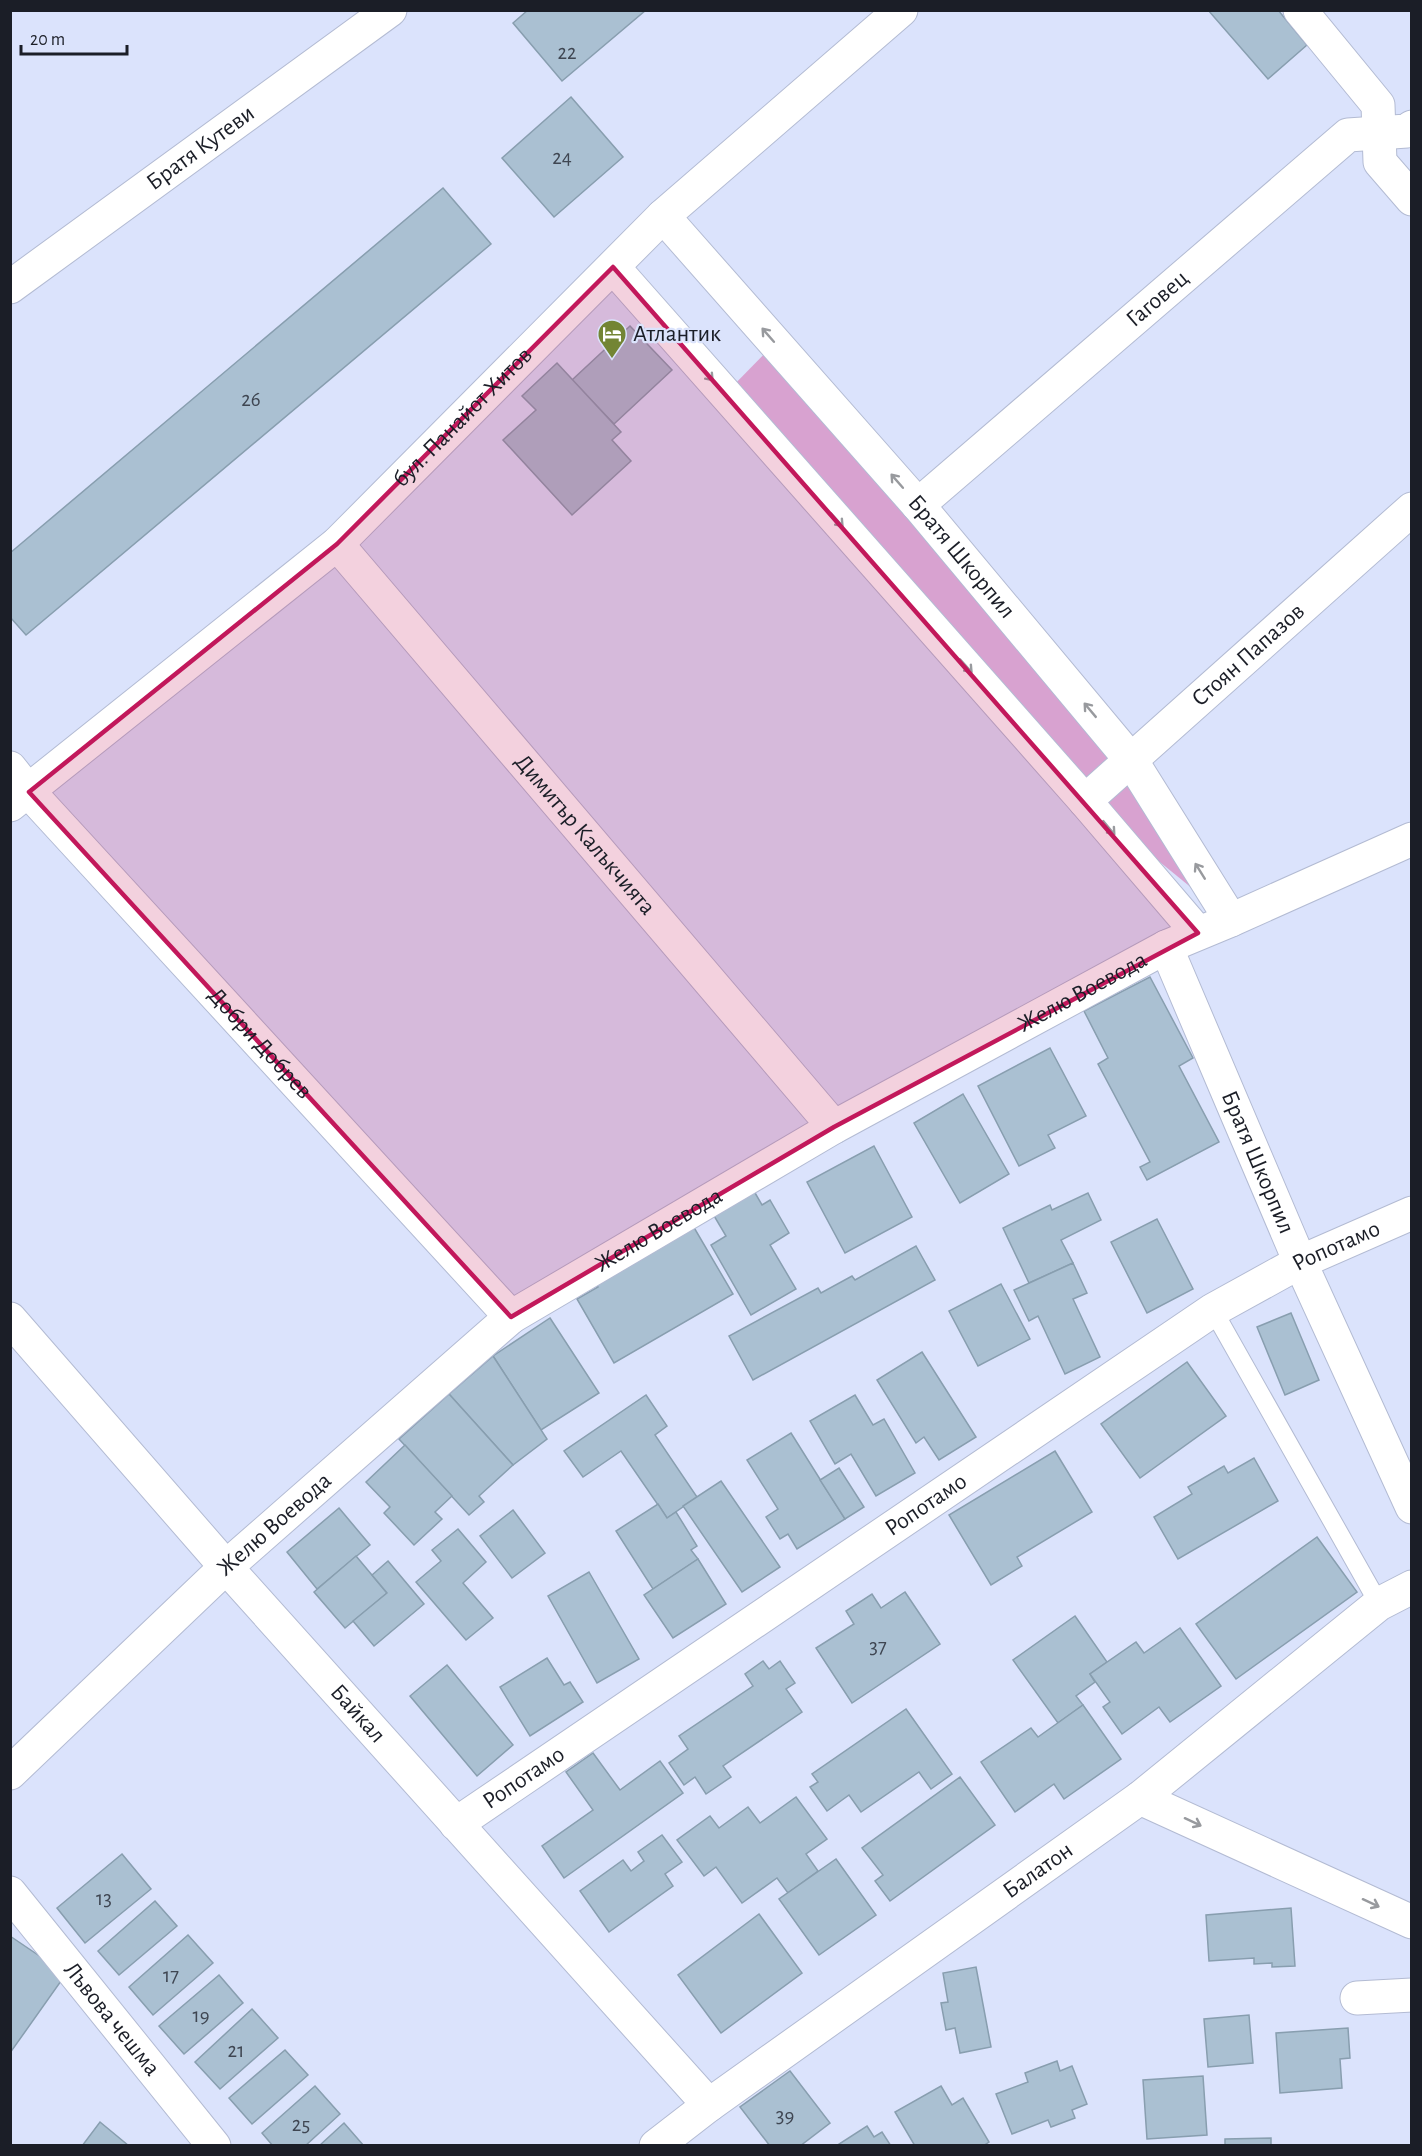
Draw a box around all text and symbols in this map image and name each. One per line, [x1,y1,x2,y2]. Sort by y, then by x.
scale bar [21,18,128,56]
text: 20 m [30,31,65,49]
house number: 22 [557,42,577,63]
street label: Братя Кутеви [142,101,259,195]
house number: 24 [552,147,572,168]
street label: Гаговец [1122,266,1193,332]
hotel icon: Атлантик [596,318,628,360]
place label: Атлантик [633,322,721,346]
one-way arrow [761,327,775,342]
street label: бул. Панайот Хитов [389,343,537,492]
one-way arrow [701,366,714,382]
house number: 26 [241,389,261,410]
one-way arrow [890,474,904,489]
street label: Братя Шкорпил [903,490,1019,623]
one-way arrow [830,512,844,527]
street label: Стоян Папазов [1187,599,1309,711]
one-way arrow [959,658,973,673]
one-way arrow [1083,702,1096,718]
street label: Димитър Калъкчията [510,750,660,920]
one-way arrow [1102,820,1115,836]
one-way arrow [1193,863,1205,880]
street label: Желю Воевода [1014,948,1151,1037]
street label: Добри Добрев [203,983,317,1104]
street label: Братя Шкорпил [1217,1087,1299,1237]
street label: Желю Воевода [591,1183,726,1277]
street label: Ропотамо [1288,1217,1384,1276]
street label: Желю Воевода [213,1468,336,1581]
street label: Ропотамо [881,1469,971,1541]
house number: 37 [869,1636,887,1657]
street label: Байкал [325,1680,390,1748]
street label: Ропотамо [479,1742,569,1814]
one-way arrow [1184,1817,1202,1829]
street label: Балатон [999,1838,1077,1903]
house number: 13 [96,1888,112,1909]
one-way arrow [1361,1898,1379,1910]
street label: Лъвова чешма [59,1958,164,2080]
house number: 17 [163,1965,179,1986]
house number: 19 [192,2005,210,2026]
house number: 21 [228,2040,244,2061]
house number: 39 [776,2105,794,2126]
house number: 25 [292,2114,310,2135]

